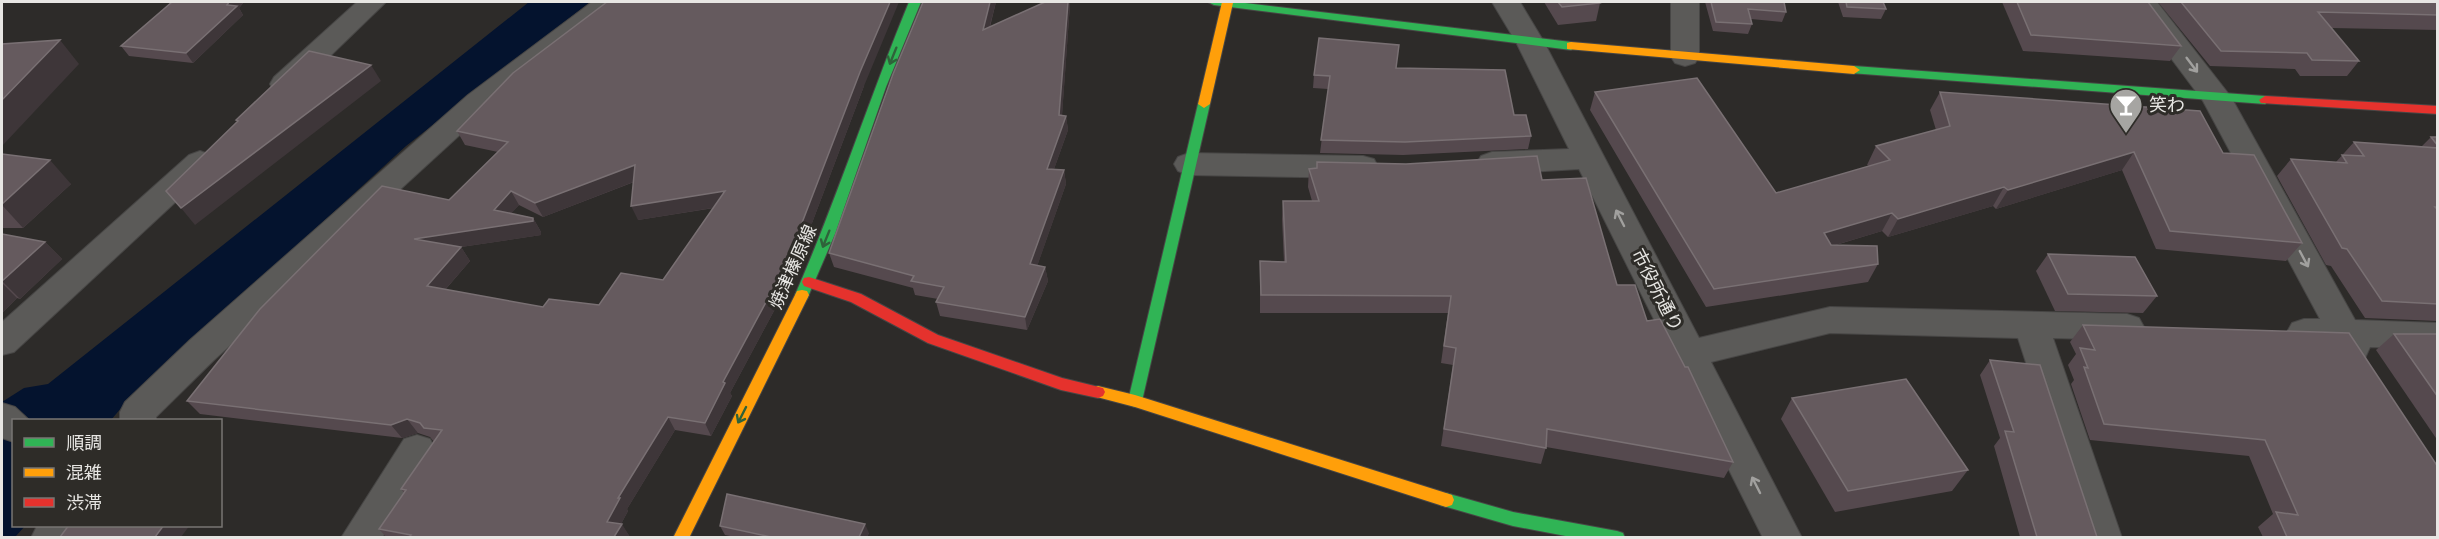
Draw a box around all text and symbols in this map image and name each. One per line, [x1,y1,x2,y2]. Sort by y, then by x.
one-way arrow [887,46,898,65]
one-way arrow [2185,56,2198,72]
bar icon: 笑わ [2108,87,2144,134]
place label: 笑わ [2149,94,2185,116]
one-way arrow [1614,209,1626,227]
street label: 焼津榛原線 [765,221,821,313]
one-way arrow [820,229,831,248]
street label: 市役所通り [1627,245,1687,335]
one-way arrow [2298,250,2310,267]
one-way arrow [735,405,747,423]
legend [12,419,222,527]
text: 順調 [66,432,102,454]
text: 混雑 [66,462,102,484]
one-way arrow [1750,477,1761,495]
text: 渋滞 [66,492,102,514]

